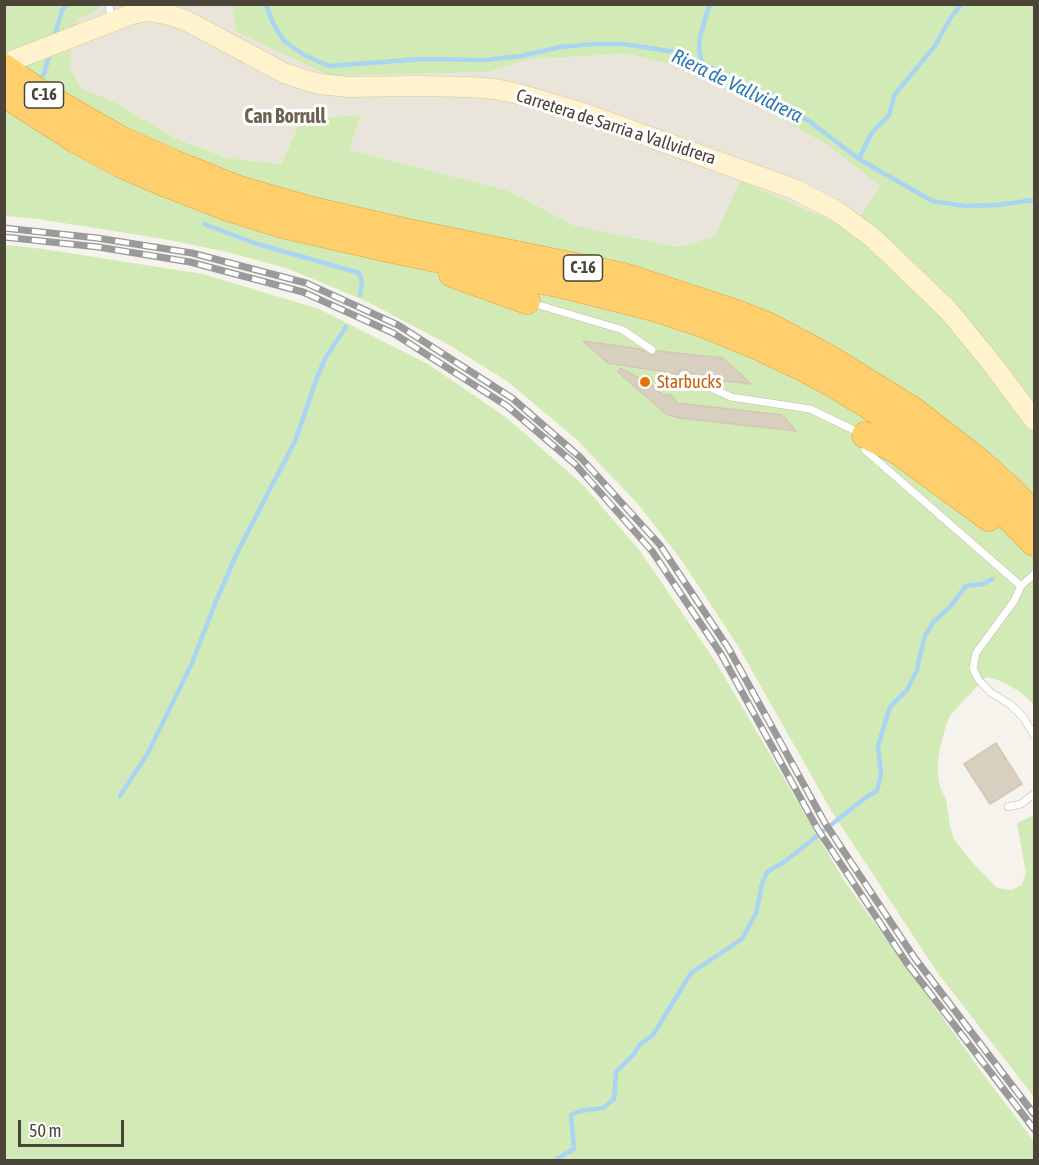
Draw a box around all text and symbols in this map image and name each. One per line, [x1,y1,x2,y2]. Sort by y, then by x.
water label: Riera de Vallvidrera [668,44,806,128]
road number: C-16 [24,82,63,108]
street label: Carretera de Sarria a Vallvidrera [513,84,719,170]
district label: Can Borrull [244,105,326,129]
road number: C-16 [564,255,602,281]
place label: Starbucks [657,371,722,393]
marker: Starbucks [638,375,652,389]
scale bar [21,1108,128,1146]
text: 50 m [29,1120,61,1141]

